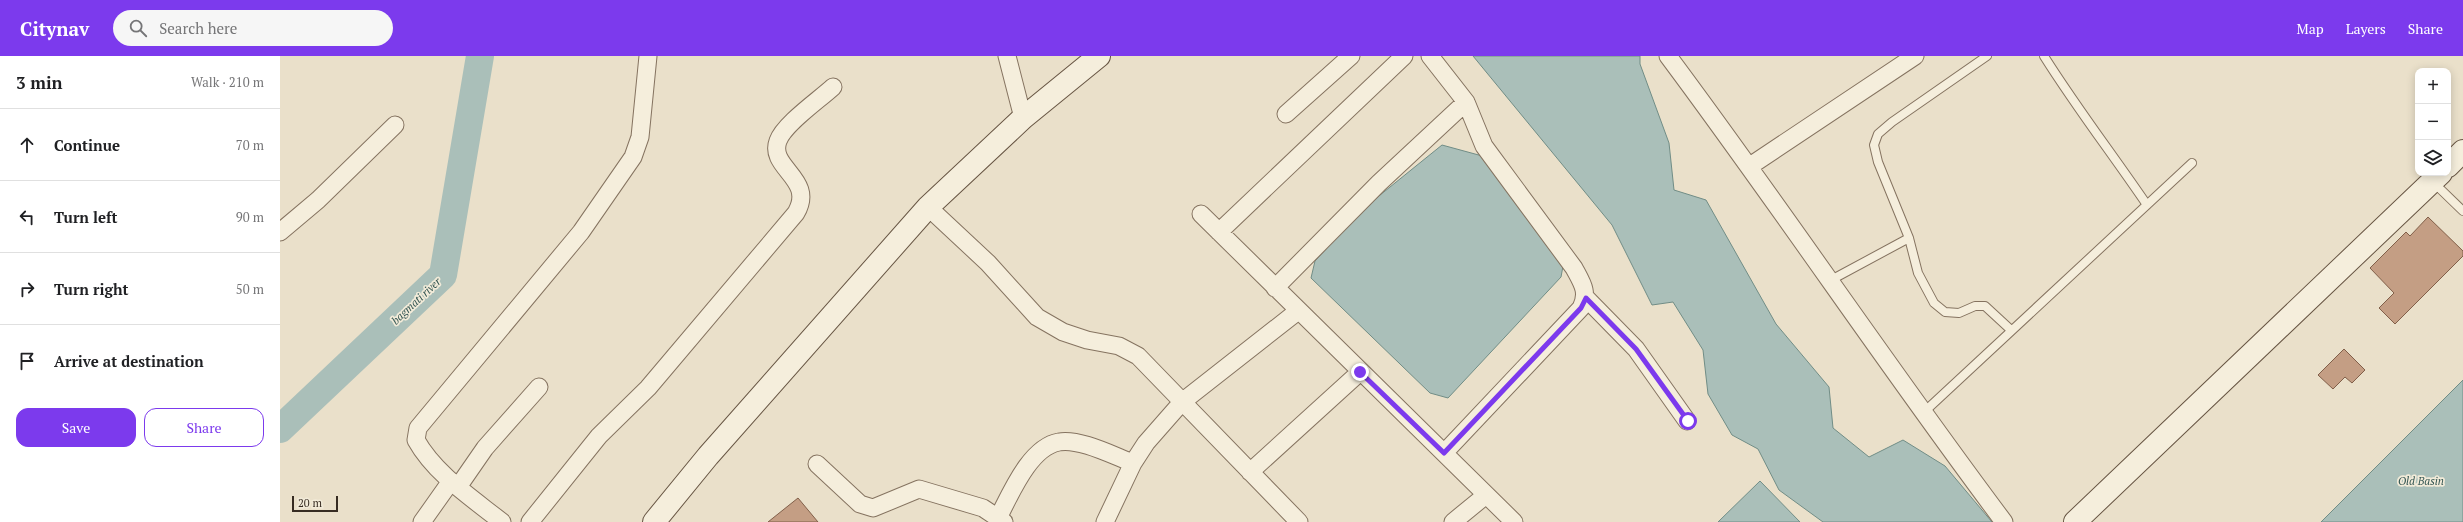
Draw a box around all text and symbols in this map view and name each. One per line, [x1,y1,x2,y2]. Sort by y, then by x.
search box [113,10,393,46]
text: Citynav [20,16,89,41]
icon: search [127,17,149,39]
text: Search here [159,18,237,38]
text: Map [2297,19,2324,38]
text: Layers [2346,19,2386,38]
text: Share [2408,19,2443,38]
map controls [2415,68,2451,176]
button: + [2415,68,2451,104]
text: 3 min [16,71,63,94]
text: Walk · 210 m [191,73,264,91]
button: − [2415,104,2451,140]
icon: ahead [16,134,38,156]
text: Continue [54,135,120,155]
text: 70 m [236,136,264,154]
button: layers [2415,140,2451,176]
icon: left [16,206,38,228]
text: Turn left [54,207,118,227]
text: 90 m [236,208,264,226]
water label: bagmati river [388,274,444,327]
icon: right [16,278,38,300]
text: Turn right [54,279,129,299]
text: 50 m [236,280,264,298]
icon: arrive [16,350,38,372]
text: Arrive at destination [54,351,204,371]
route end [1351,363,1369,381]
button: Save [16,408,136,447]
button: Share [144,408,264,447]
route start [1679,412,1697,430]
water label: Old Basin [2398,474,2444,488]
scale bar [292,494,338,513]
text: 20 m [298,496,322,510]

